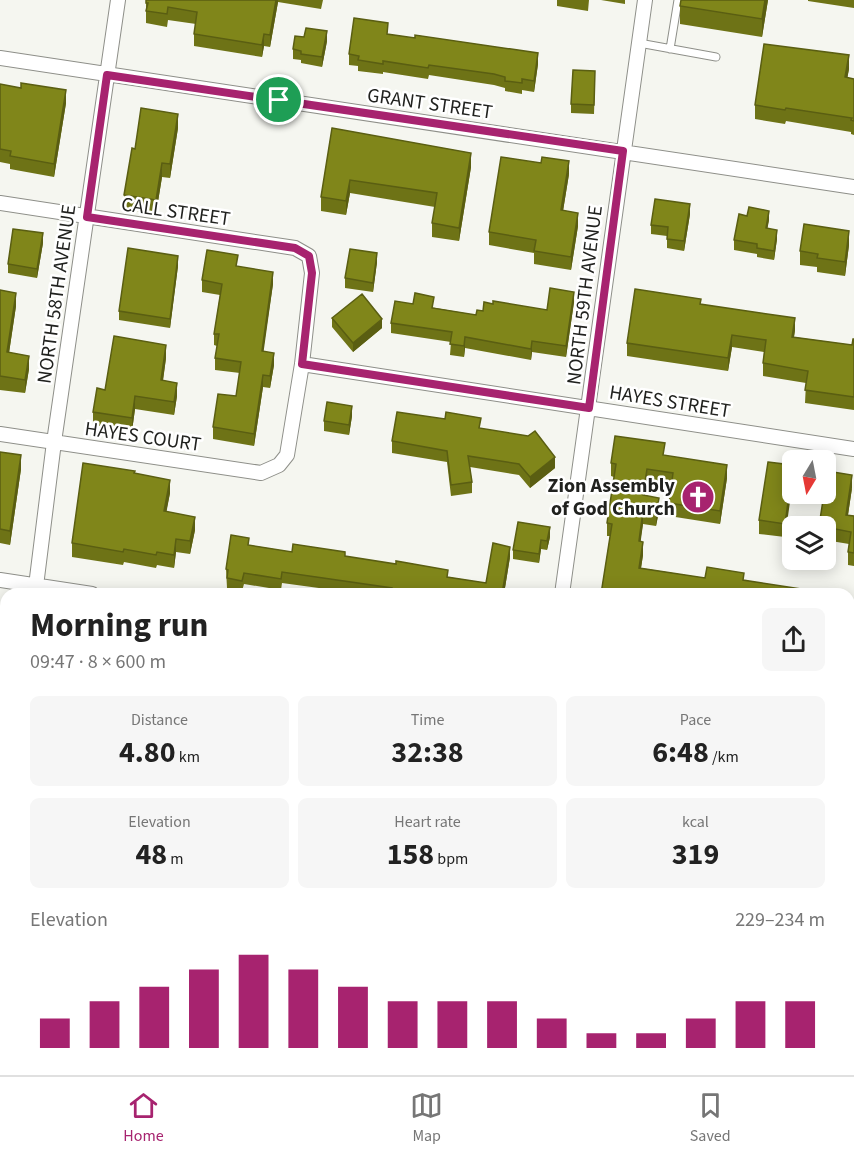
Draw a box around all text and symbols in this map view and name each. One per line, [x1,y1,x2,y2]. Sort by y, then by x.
pin [253,74,304,125]
street label: GRANT STREET [365,81,495,127]
icon: arrive [262,83,295,116]
street label: CALL STREET [119,190,232,234]
street label: NORTH 58TH AVENUE [31,203,83,385]
street label: NORTH 59TH AVENUE [560,204,610,386]
street label: HAYES STREET [607,379,733,425]
street label: HAYES COURT [83,415,203,459]
north arrow [782,450,836,504]
map controls [782,450,836,570]
place label: Zion Assembly of God Church [548,472,676,523]
church icon: Zion Assembly of God Church [680,479,716,515]
button: layers [782,516,836,570]
text: Morning run [30,602,208,649]
button: share [762,608,825,671]
text: 09:47 · 8 × 600 m [30,648,166,676]
text: Distance [131,709,188,731]
text: Time [411,709,444,731]
text: Pace [680,709,711,731]
text: 4.80 [119,731,176,774]
text: 32:38 [391,731,464,774]
text: 6:48 [652,731,709,774]
text: km [176,746,200,768]
text: /km [709,746,739,768]
text: Elevation [128,811,191,833]
text: Heart rate [394,811,461,833]
text: kcal [682,811,709,833]
text: 48 [135,833,167,876]
text: 158 [387,833,434,876]
text: 319 [672,833,719,876]
text: m [167,848,184,870]
text: bpm [434,848,468,870]
text: Elevation [30,906,108,934]
text: 229–234 m [735,906,825,934]
tab: Home [123,1089,164,1147]
tab: Map [410,1089,443,1147]
tab: Saved [690,1089,731,1147]

